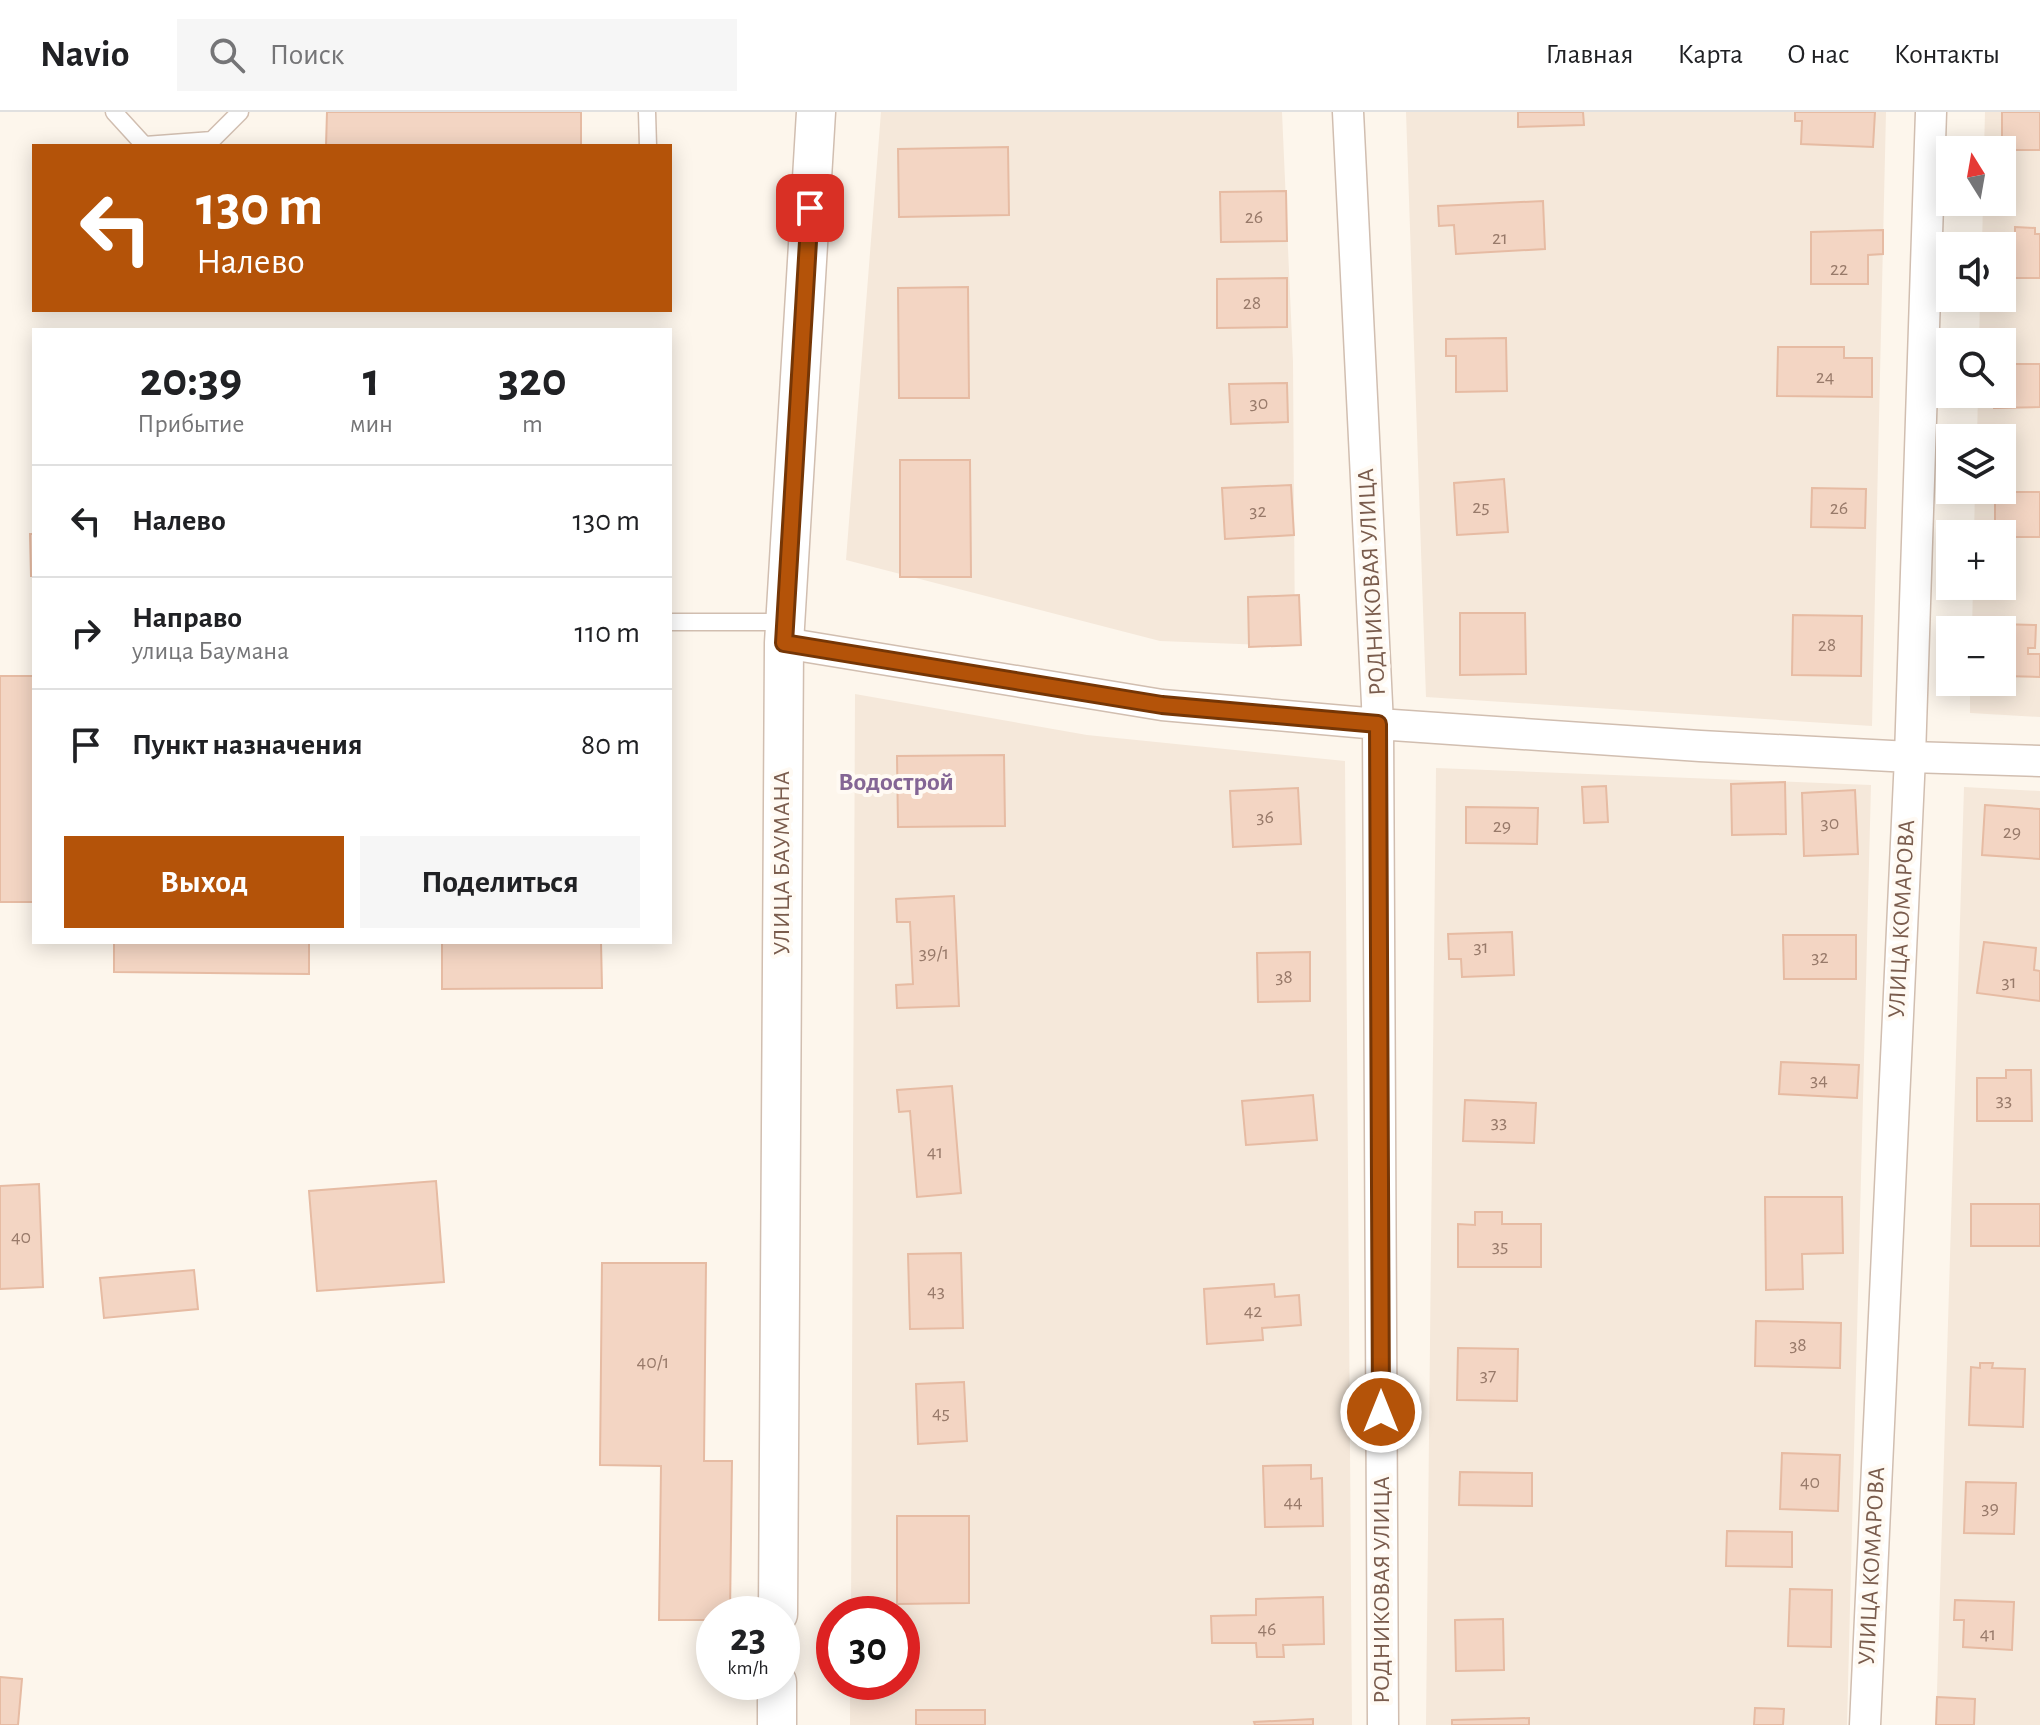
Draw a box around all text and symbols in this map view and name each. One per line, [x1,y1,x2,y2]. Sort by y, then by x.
search box [177,19,737,91]
icon: search [205,33,249,77]
text: Navio [40,36,129,74]
text: Поиск [269,40,344,70]
text: Главная [1545,41,1633,69]
text: Карта [1677,41,1743,69]
text: О нас [1787,41,1850,69]
text: Контакты [1894,41,2000,69]
north arrow [1936,136,2016,216]
map controls [1936,136,2016,696]
pin [776,174,844,242]
icon: left [64,176,168,280]
text: 130 m [196,179,323,235]
icon: arrive [788,186,832,230]
house number: 26 [1245,207,1263,227]
house number: 21 [1492,228,1508,248]
button: sound [1936,232,2016,312]
text: Налево [196,244,305,280]
house number: 22 [1830,259,1848,279]
house number: 28 [1243,293,1261,313]
button: search [1936,328,2016,408]
text: 20:39 [140,357,242,405]
text: 1 [363,357,380,405]
text: 320 [498,357,567,405]
house number: 24 [1816,367,1834,387]
house number: 30 [1250,393,1268,413]
text: Прибытие [137,411,244,437]
text: мин [350,411,393,437]
text: m [522,411,543,437]
button: layers [1936,424,2016,504]
street label: РОДНИКОВАЯ УЛИЦА [1354,468,1390,696]
house number: 25 [1472,497,1490,517]
house number: 26 [1830,498,1848,518]
icon: left [64,499,108,543]
house number: 32 [1249,501,1267,521]
text: Налево [132,506,226,536]
text: 130 m [573,506,640,536]
button: + [1936,520,2016,600]
text: Направо [132,603,242,633]
icon: right [64,611,108,655]
button: − [1936,616,2016,696]
text: 110 m [575,618,640,648]
house number: 28 [1818,635,1836,655]
text: улица Баумана [132,638,289,664]
icon: arrive [64,723,108,767]
text: Пункт назначения [132,730,363,760]
text: 80 m [581,730,640,760]
district label: Водострой [838,769,954,795]
street label: УЛИЦА БАУМАНА [770,771,794,955]
house number: 36 [1256,807,1274,827]
house number: 30 [1821,813,1839,833]
house number: 29 [1493,816,1511,836]
street label: УЛИЦА КОМАРОВА [1885,819,1919,1019]
house number: 29 [2003,822,2021,842]
button: Выход [64,836,344,928]
button: Поделиться [360,836,640,928]
house number: 31 [1473,937,1489,957]
house number: 39/1 [919,943,949,963]
house number: 32 [1811,947,1829,967]
house number: 38 [1275,967,1293,987]
house number: 31 [2001,972,2017,992]
house number: 34 [1810,1070,1828,1090]
house number: 33 [1996,1090,2012,1110]
house number: 33 [1491,1112,1507,1132]
house number: 41 [927,1142,943,1162]
house number: 40 [11,1227,31,1247]
house number: 35 [1492,1236,1508,1256]
house number: 43 [927,1281,945,1301]
house number: 42 [1244,1301,1262,1321]
house number: 38 [1789,1335,1807,1355]
house number: 40/1 [637,1352,669,1372]
house number: 37 [1480,1365,1496,1385]
position arrow [1339,1370,1423,1454]
house number: 45 [932,1403,950,1423]
street label: УЛИЦА КОМАРОВА [1855,1466,1889,1666]
house number: 40 [1800,1472,1820,1492]
street label: РОДНИКОВАЯ УЛИЦА [1370,1476,1394,1704]
house number: 44 [1283,1492,1303,1512]
house number: 39 [1981,1498,1999,1518]
speed limit sign: 30 [816,1596,920,1700]
text: 23 [730,1618,766,1658]
house number: 46 [1257,1619,1277,1639]
house number: 41 [1980,1624,1996,1644]
text: km/h [727,1658,769,1678]

